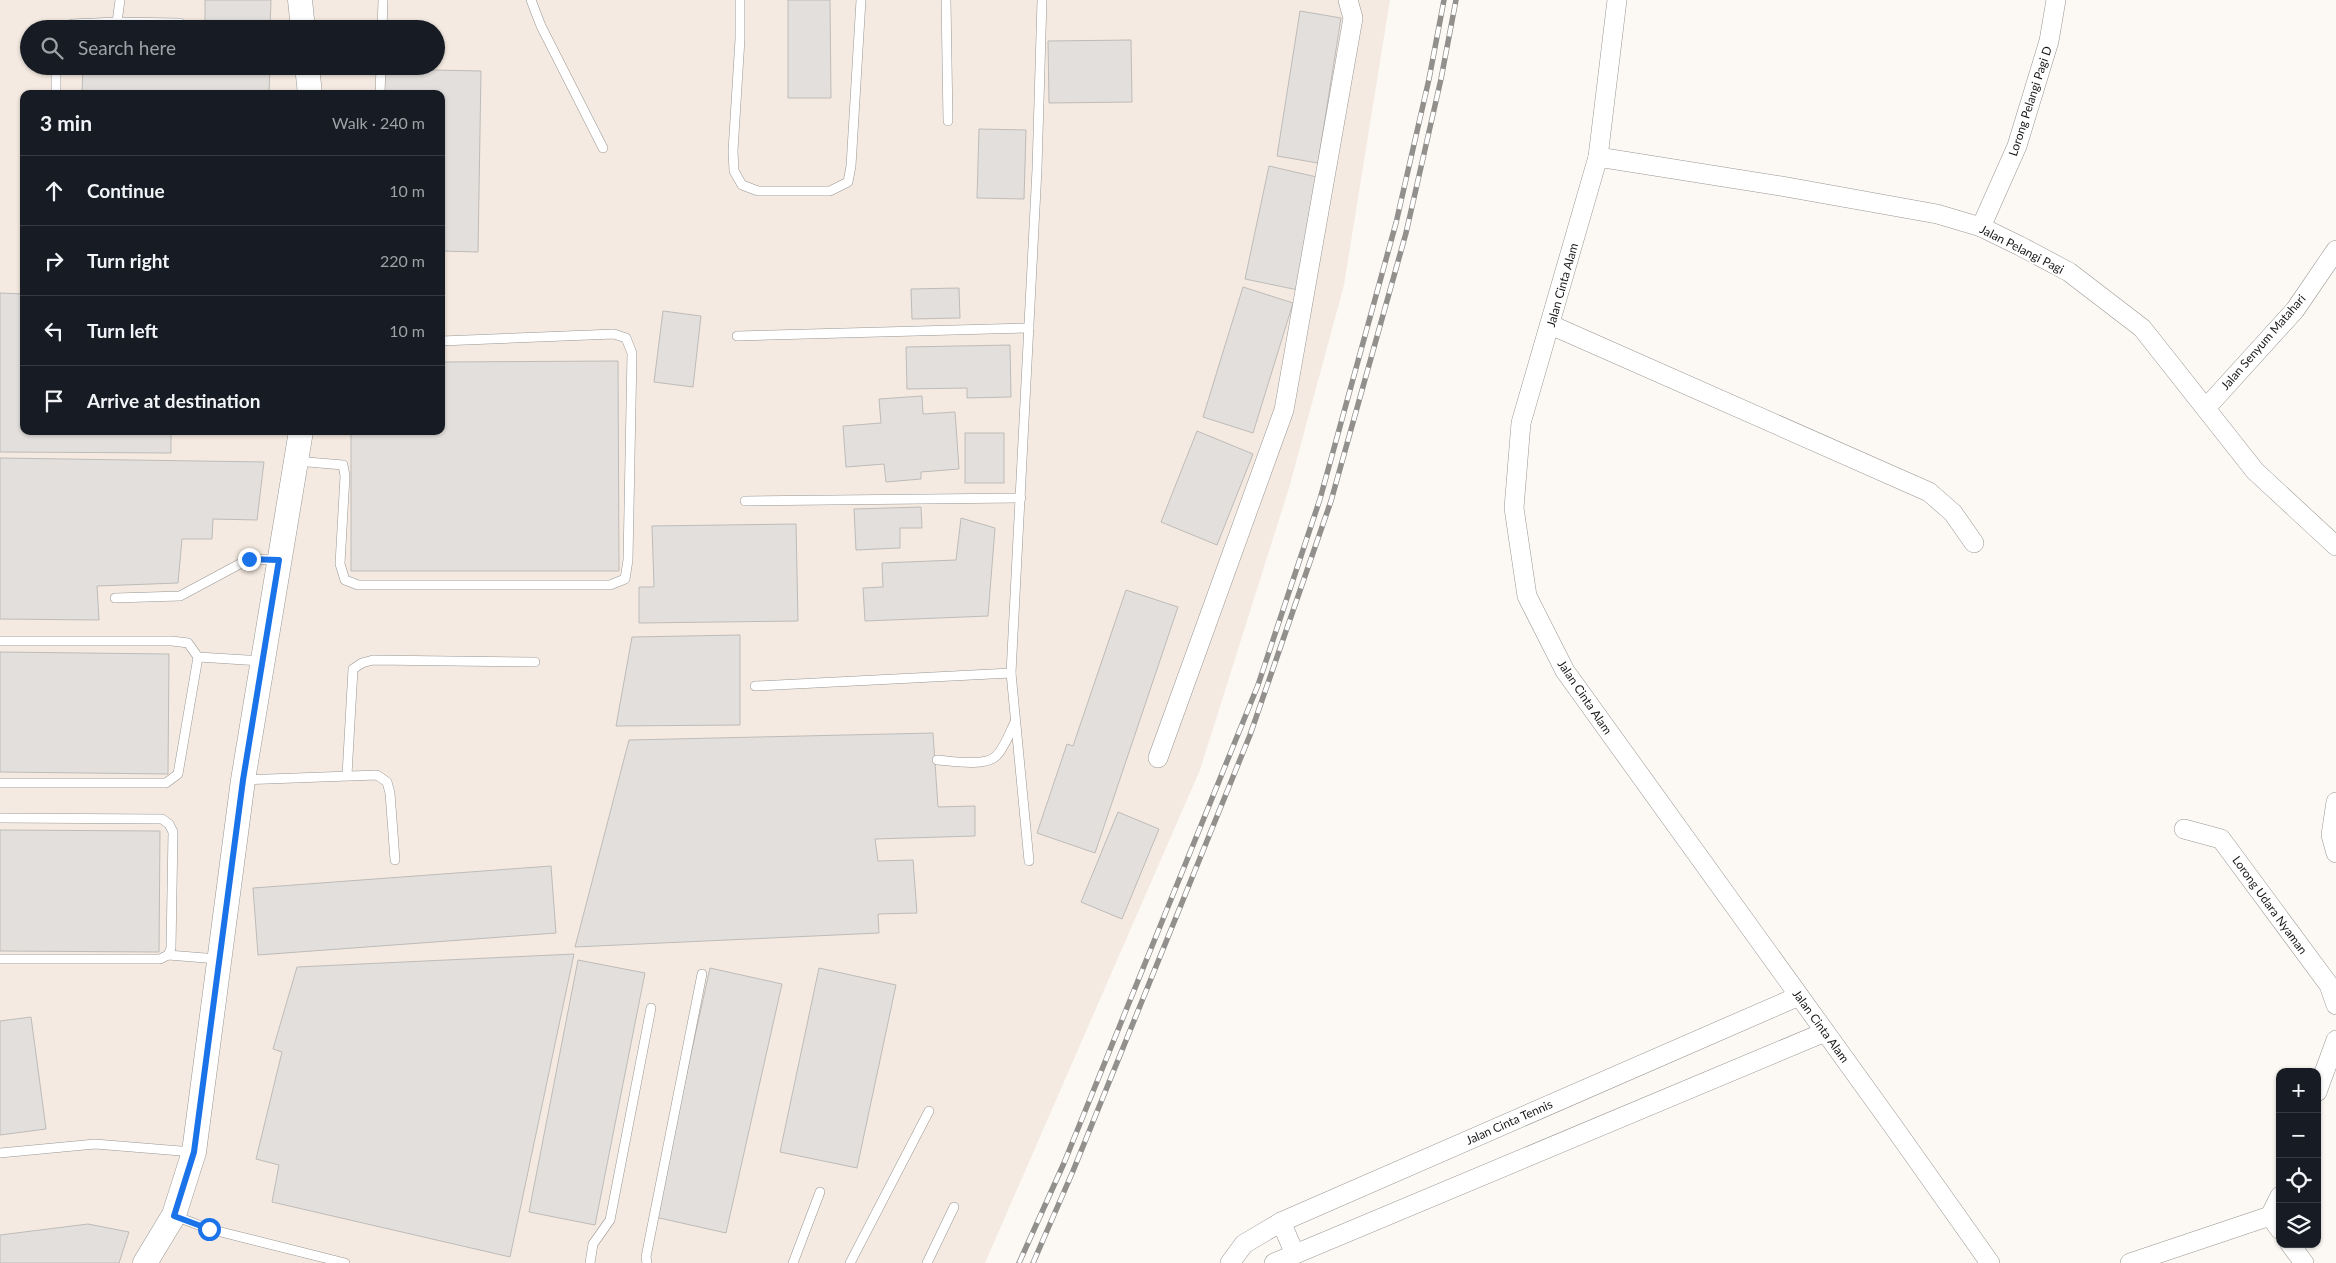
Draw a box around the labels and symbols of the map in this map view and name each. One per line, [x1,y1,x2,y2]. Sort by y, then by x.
street label: Lorong Pelangi Pagi D [2005,44,2055,158]
street label: Jalan Pelangi Pagi [1977,221,2067,277]
street label: Jalan Cinta Alam [1543,241,1581,329]
street label: Jalan Senyum Matahari [2217,291,2309,393]
route end [238,548,261,571]
street label: Jalan Cinta Alam [1555,657,1615,737]
street label: Lorong Udara Nyaman [2229,853,2311,957]
street label: Jalan Cinta Alam [1789,987,1853,1066]
street label: Jalan Cinta Tennis [1463,1096,1555,1148]
route start [198,1218,221,1241]

